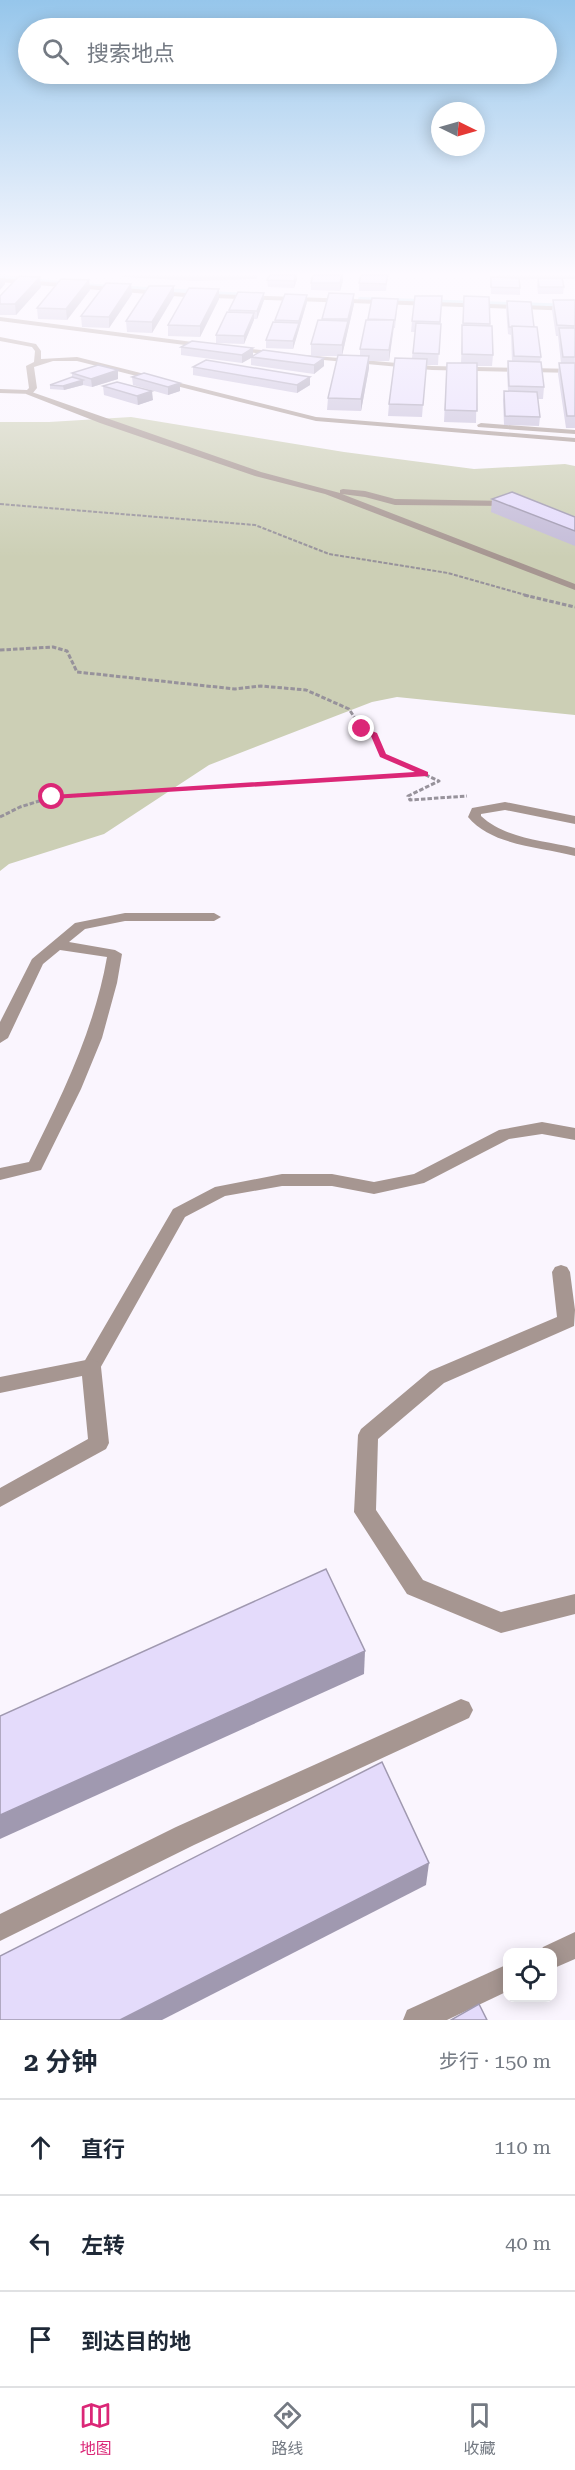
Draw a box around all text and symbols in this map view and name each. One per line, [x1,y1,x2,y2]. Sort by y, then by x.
search box [18,18,557,84]
icon: search [39,35,72,68]
text: 搜索地点 [87,41,175,66]
north arrow [431,102,485,156]
route end [348,715,374,741]
route start [38,783,64,809]
map controls [503,1948,557,2002]
button: locate [503,1948,557,2002]
text: 2 分钟 [24,2047,97,2077]
text: 步行 · 150 m [439,2049,551,2073]
icon: ahead [24,2131,57,2164]
text: 110 m [494,2135,551,2159]
text: 直行 [81,2137,125,2162]
icon: left [24,2227,57,2260]
text: 40 m [505,2231,551,2255]
text: 左转 [81,2233,125,2258]
icon: arrive [24,2323,57,2356]
text: 到达目的地 [81,2329,191,2354]
tab: 地图 [79,2399,112,2459]
tab: 路线 [271,2399,304,2459]
tab: 收藏 [463,2399,496,2459]

